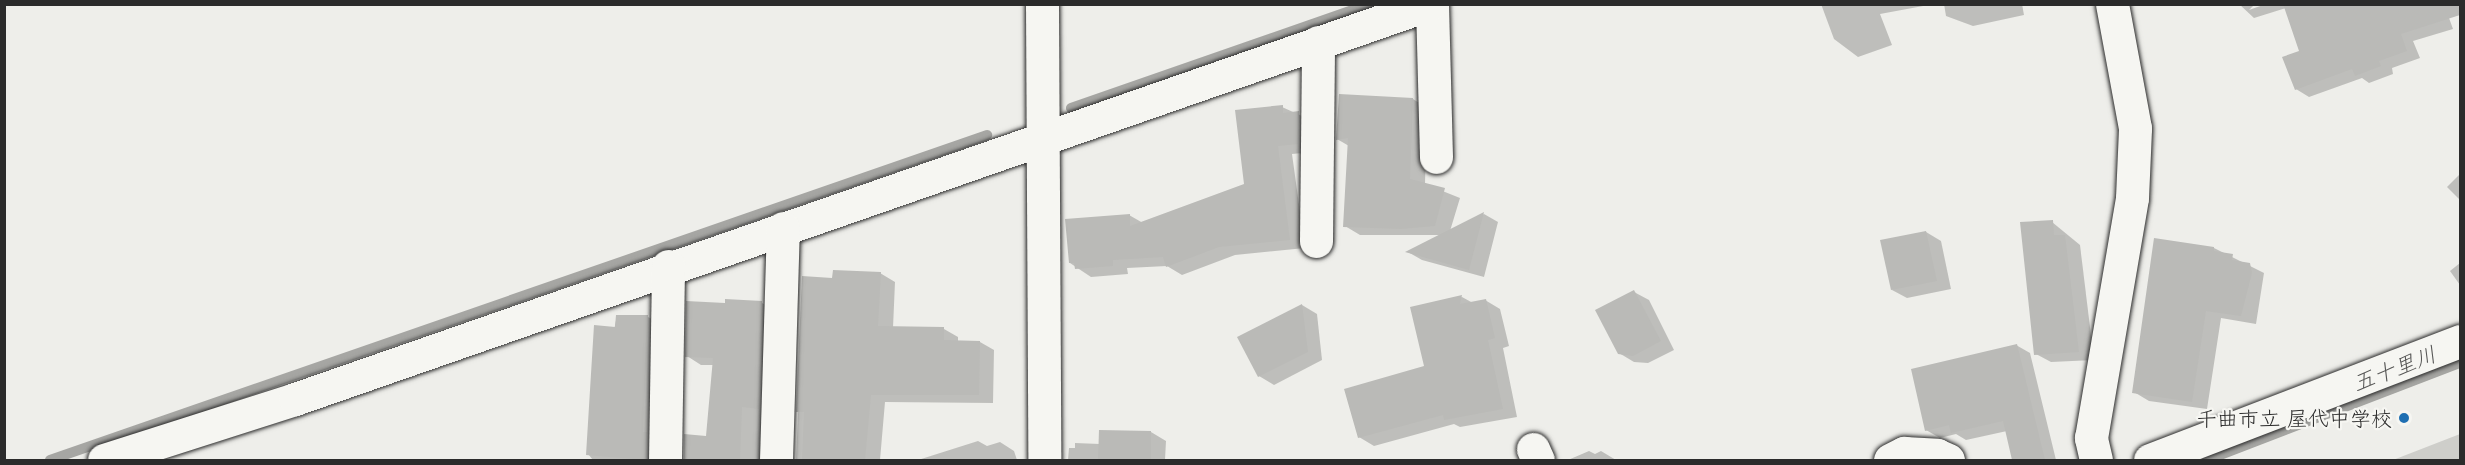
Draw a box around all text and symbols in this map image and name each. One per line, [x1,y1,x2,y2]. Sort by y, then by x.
water label: 五十里川 [2348,340,2440,396]
place label: 千曲市立 屋代中学校 [2196,405,2392,431]
marker: 千曲市立 屋代中学校 [2397,411,2411,425]

